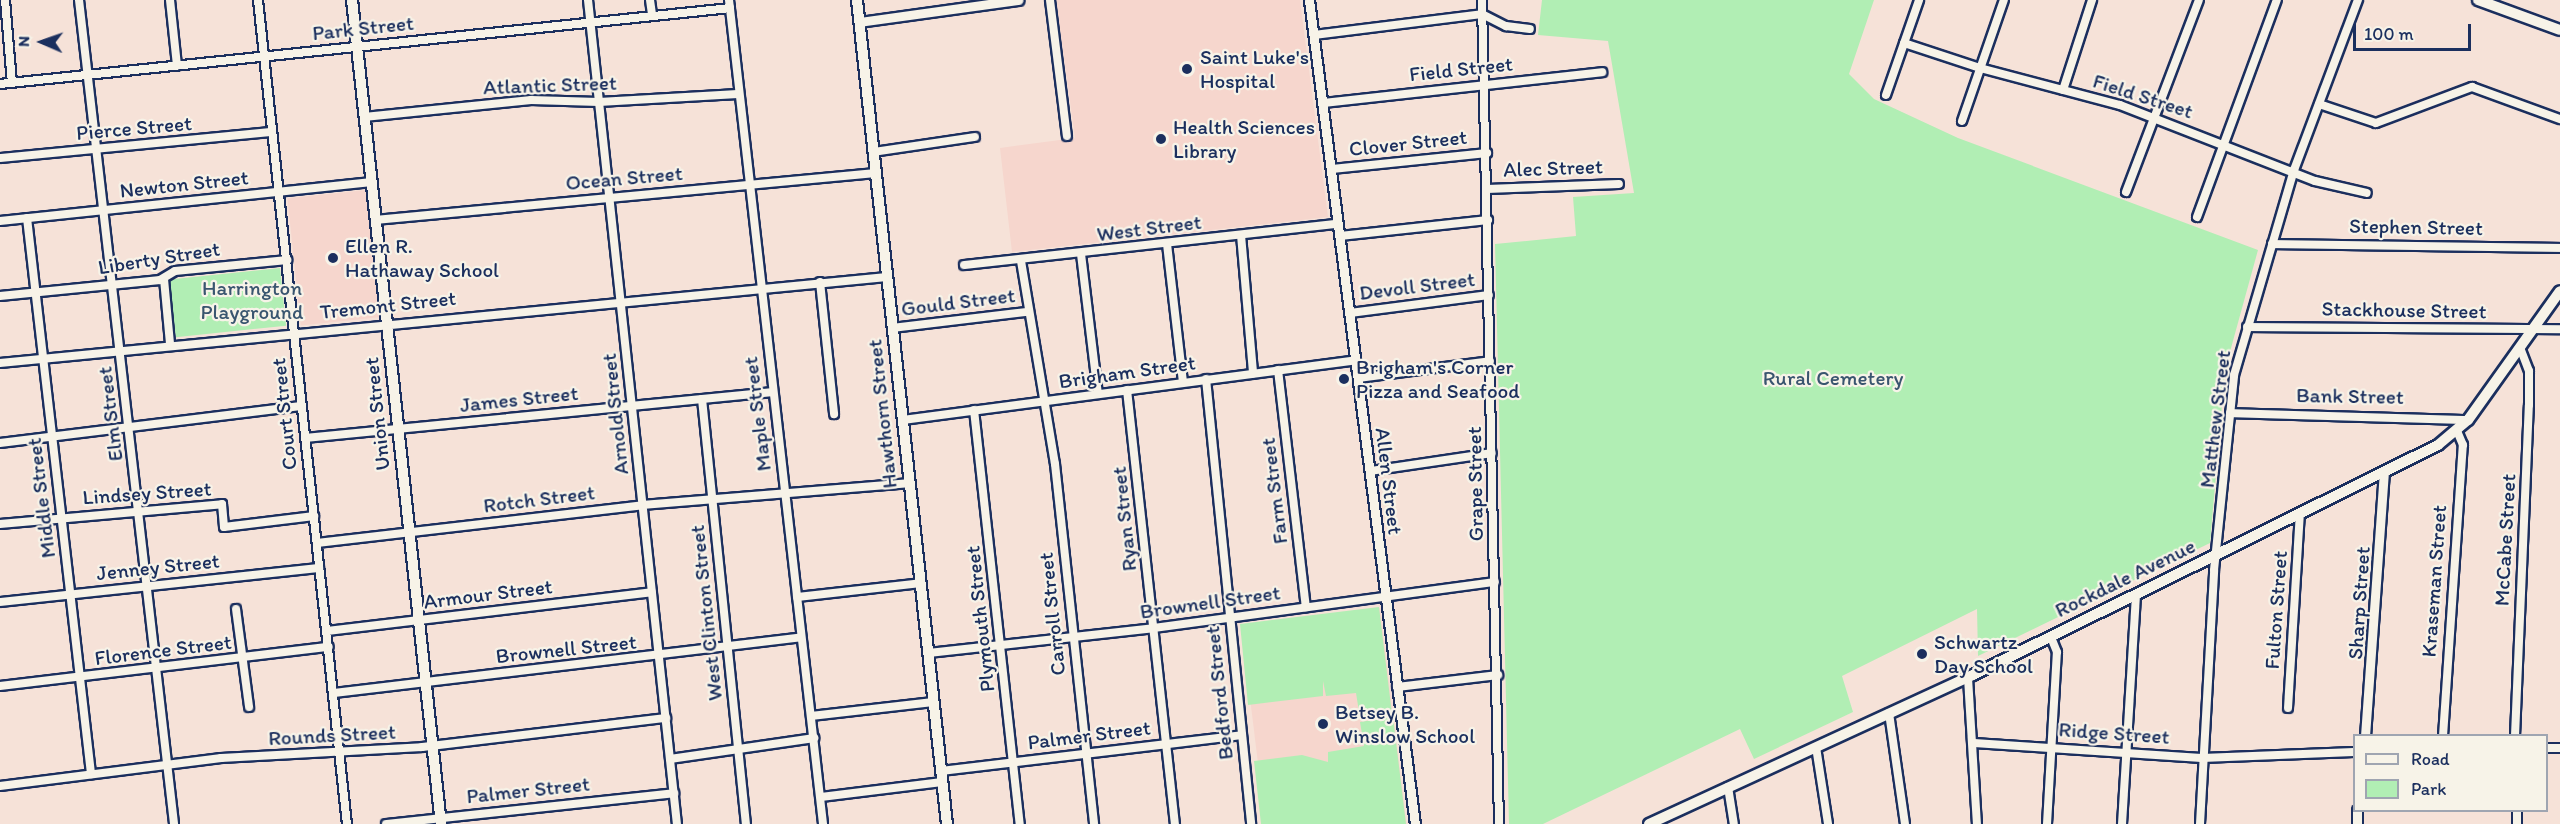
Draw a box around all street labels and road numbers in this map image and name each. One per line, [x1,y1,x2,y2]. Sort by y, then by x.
street label: Park Street [311,10,415,46]
street label: Field Street [1408,51,1514,87]
street label: Field Street [2090,68,2196,124]
street label: Atlantic Street [483,70,617,100]
street label: Pierce Street [75,110,193,146]
street label: Clover Street [1348,124,1468,162]
street label: Alec Street [1503,154,1603,182]
street label: Ocean Street [565,160,683,196]
street label: Newton Street [118,165,250,203]
street label: West Street [1096,209,1202,247]
street label: Stephen Street [2349,213,2483,241]
street label: Liberty Street [96,236,222,280]
street label: Devoll Street [1358,266,1476,306]
street label: Gould Street [900,283,1016,321]
street label: Tremont Street [319,285,457,325]
street label: Stackhouse Street [2322,296,2486,324]
street label: Hawthorn Street [862,338,902,490]
street label: Matthew Street [2194,349,2236,489]
street label: Brigham Street [1057,350,1197,394]
street label: Arnold Street [596,352,634,476]
street label: Union Street [359,356,395,472]
street label: Maple Street [738,356,776,472]
street label: Court Street [266,357,302,471]
street label: Elm Street [92,365,128,463]
street label: James Street [459,380,579,418]
street label: Bank Street [2296,382,2404,410]
street label: Allen Street [1370,426,1408,536]
street label: Grape Street [1461,427,1489,541]
street label: Middle Street [21,436,61,560]
street label: Farm Street [1255,437,1293,545]
street label: Ryan Street [1106,466,1142,572]
street label: McCabe Street [2489,473,2521,607]
street label: Lindsey Street [82,476,212,510]
street label: Rotch Street [482,480,596,518]
street label: Kraseman Street [2416,504,2452,658]
street label: West Clinton Street [684,524,728,702]
street label: Rockdale Avenue [2051,533,2199,623]
street label: Plymouth Street [960,545,1000,693]
street label: Sharp Street [2342,546,2376,660]
street label: Jenney Street [95,548,221,586]
street label: Fulton Street [2259,550,2293,670]
street label: Carroll Street [1033,551,1071,677]
street label: Armour Street [422,574,554,614]
street label: Brownell Street [1138,580,1282,624]
street label: Bedford Street [1199,625,1239,761]
street label: Florence Street [93,629,233,671]
street label: Brownell Street [495,629,637,669]
street label: Palmer Street [1026,715,1152,755]
street label: Ridge Street [2058,717,2170,749]
street label: Rounds Street [268,719,396,751]
street label: Palmer Street [465,771,591,809]

